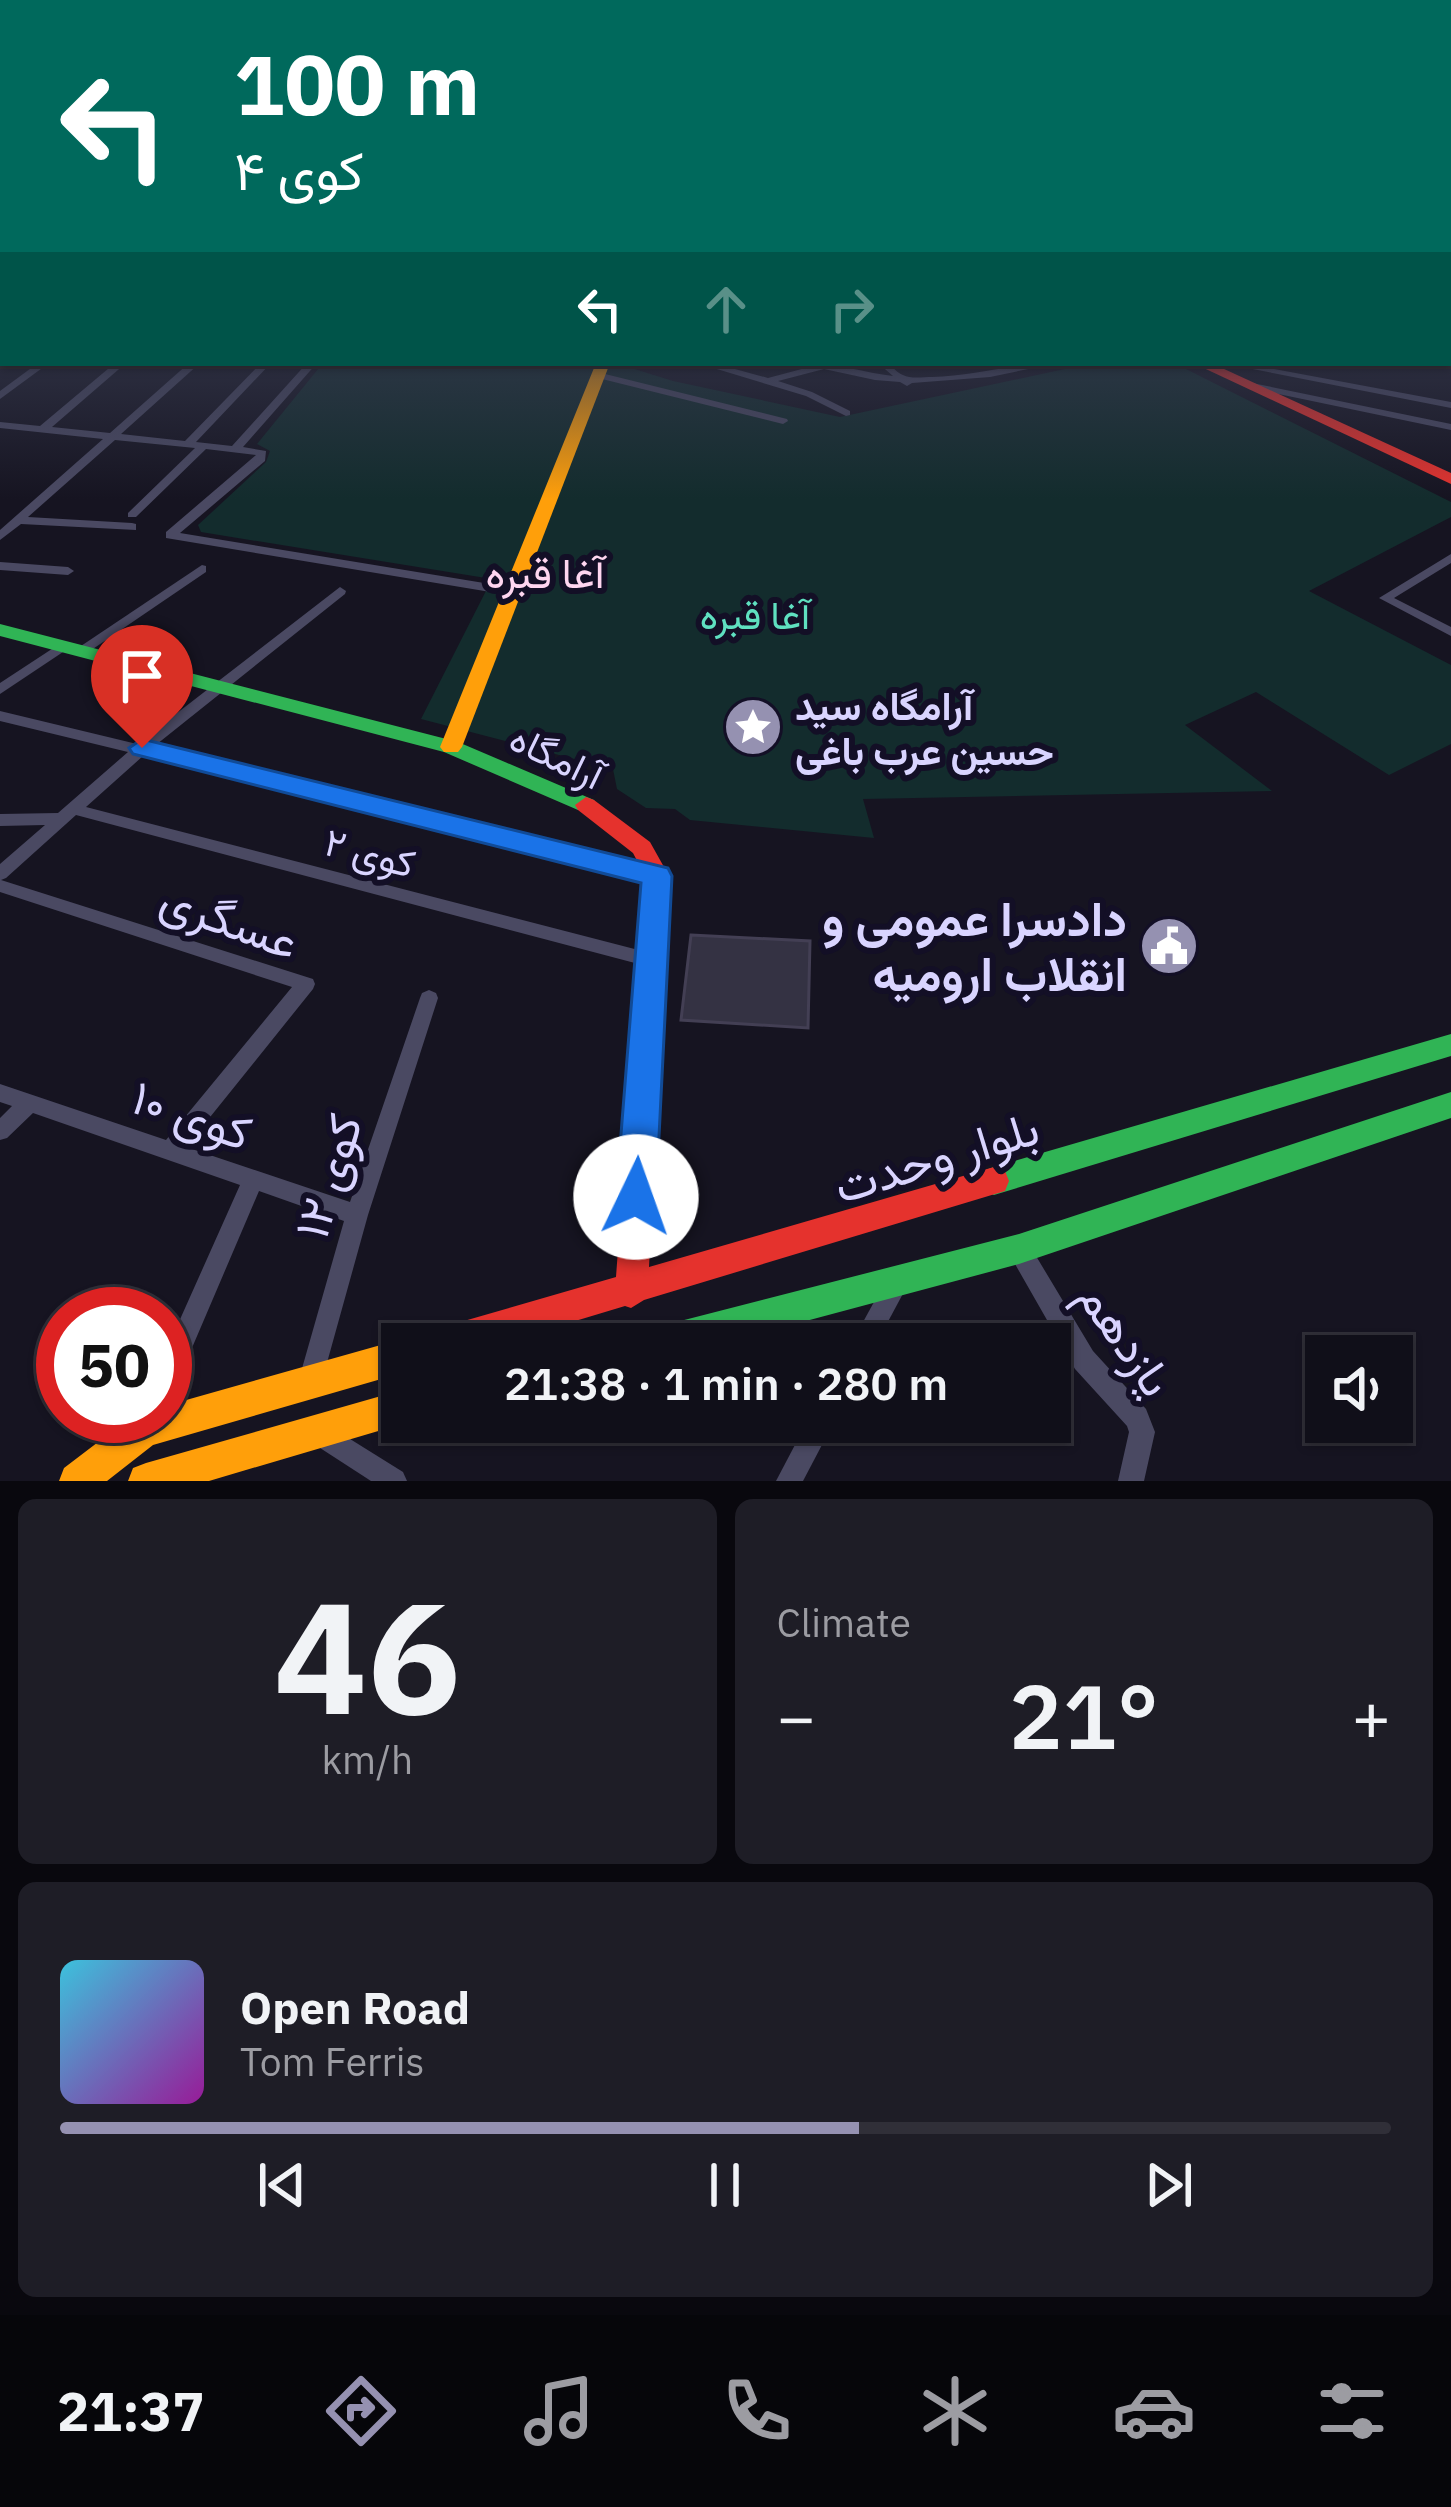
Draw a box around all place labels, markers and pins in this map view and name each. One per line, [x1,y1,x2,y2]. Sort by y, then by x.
pin [91,625,193,748]
place label: آرامگاه سید حسین عرب باغی [795,680,1054,776]
place icon: آرامگاه سید حسین عرب باغی [722,696,784,758]
place label: دادسرا عمومی و انقلاب ارومیه [822,887,1127,1004]
public building icon: دادسرا عمومی و انقلاب ارومیه [1138,915,1200,977]

